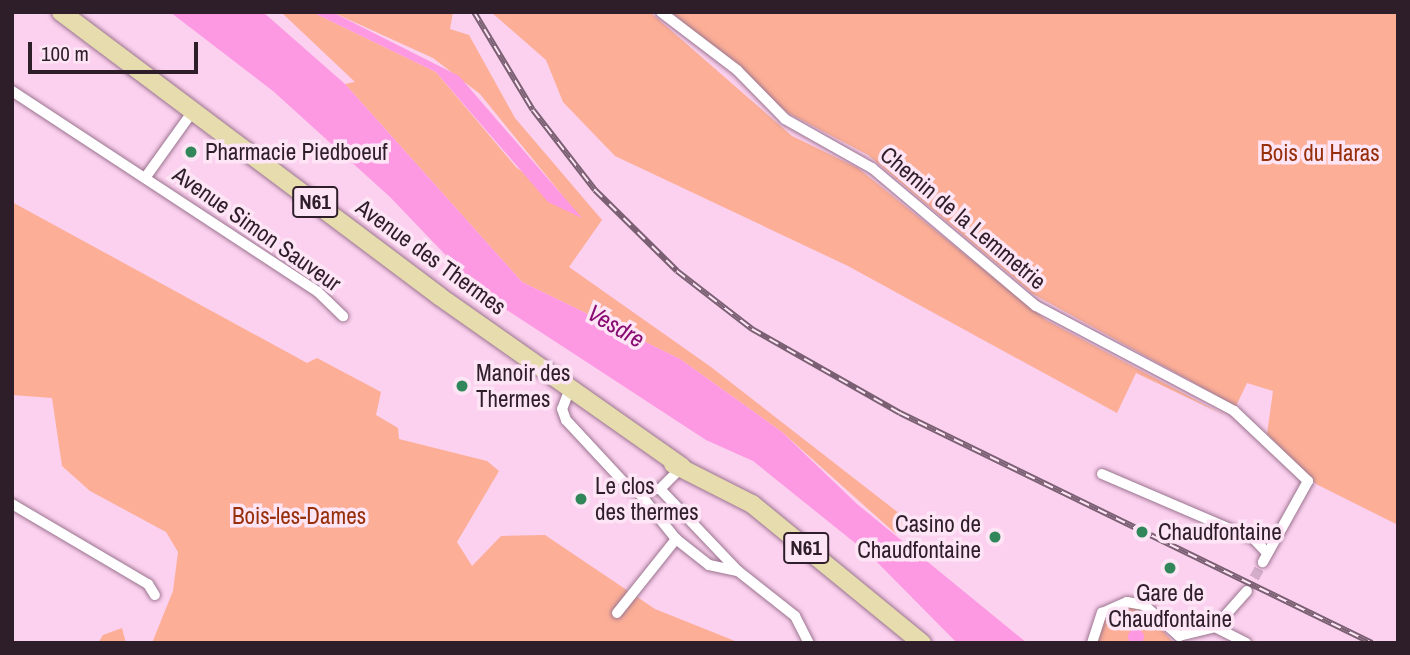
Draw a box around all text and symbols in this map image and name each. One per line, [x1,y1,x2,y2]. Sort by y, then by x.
scale bar [32,28,201,72]
text: 100 m [41,39,89,68]
place label: Pharmacie Piedboeuf [205,138,387,166]
park label: Bois du Haras [1260,139,1380,167]
street label: Chemin de la Lemmetrie [875,141,1051,295]
marker: Pharmacie Piedboeuf [183,144,199,160]
street label: Avenue Simon Sauveur [168,161,346,297]
road number: N61 [290,184,340,220]
street label: Avenue des Thermes [351,193,511,321]
water label: Vesdre [582,298,650,354]
place label: Manoir des Thermes [476,359,570,413]
marker: Manoir des Thermes [454,378,470,394]
place label: Le clos des thermes [595,472,699,526]
marker: Le clos des thermes [573,491,589,507]
park label: Bois-les-Dames [232,502,366,530]
place label: Casino de Chaudfontaine [857,510,981,564]
place label: Chaudfontaine [1158,518,1282,546]
marker: Chaudfontaine [1132,522,1152,542]
marker: Casino de Chaudfontaine [987,529,1003,545]
road number: N61 [782,530,830,566]
marker: Gare de Chaudfontaine [1162,560,1178,576]
place label: Gare de Chaudfontaine [1108,579,1232,633]

